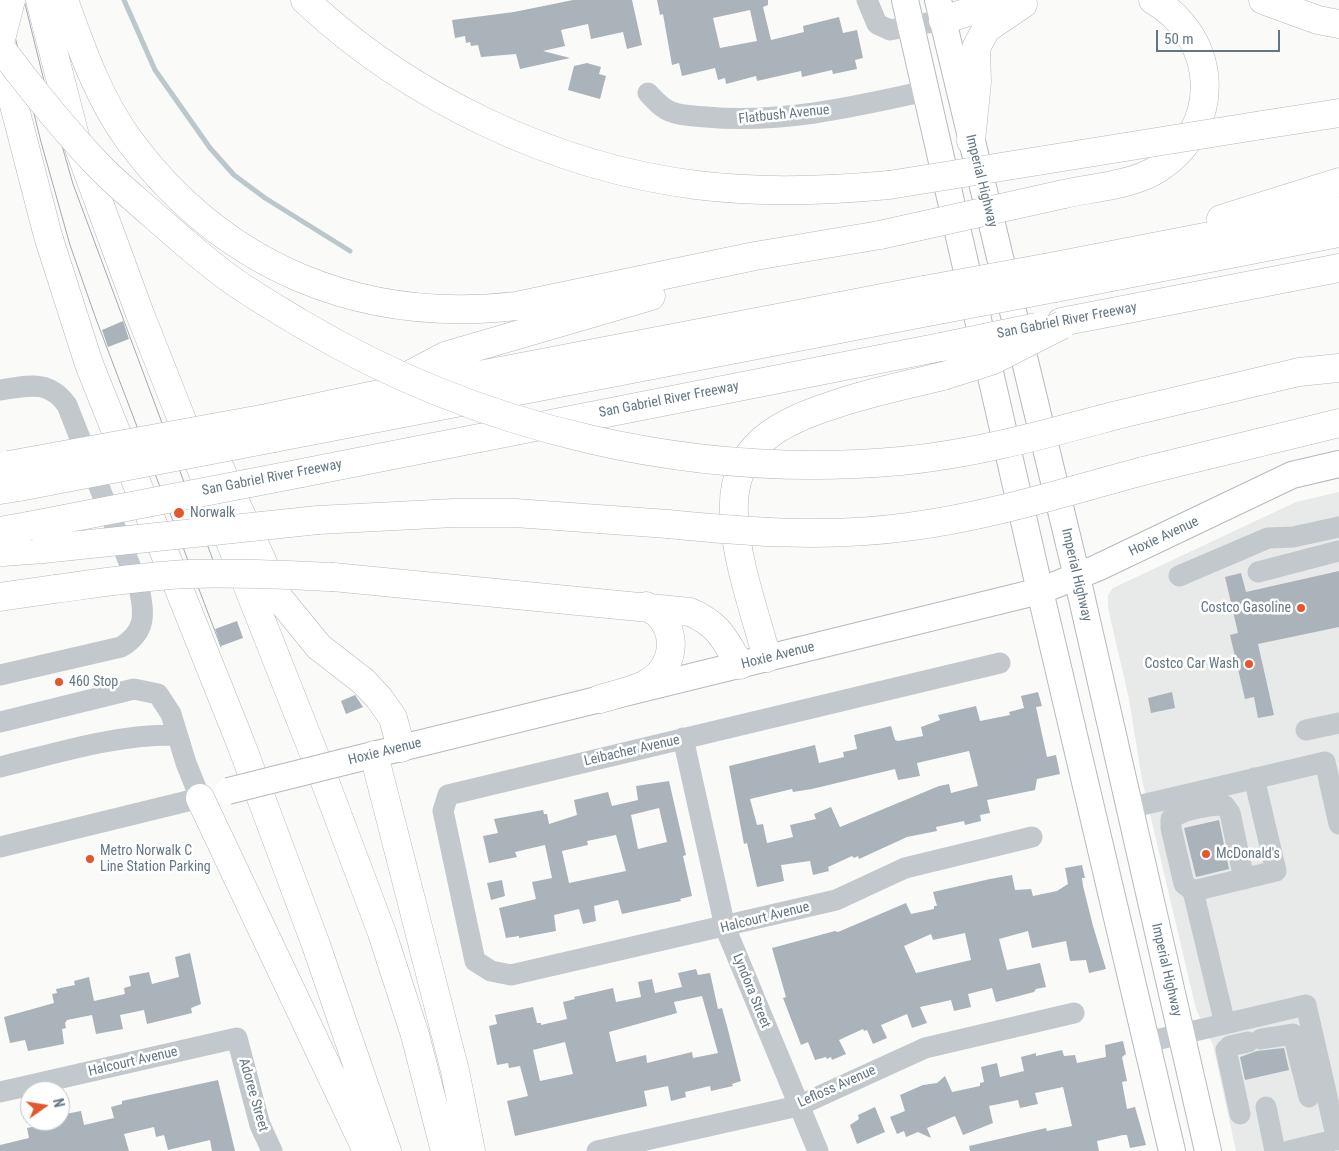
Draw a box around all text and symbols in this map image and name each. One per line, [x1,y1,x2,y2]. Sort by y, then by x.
scale bar [1159,20,1283,52]
text: 50 m [1164,30,1194,48]
street label: Flatbush Avenue [738,102,830,128]
street label: Imperial Highway [961,133,1001,229]
street label: San Gabriel River Freeway [996,299,1138,343]
street label: San Gabriel River Freeway [598,378,740,422]
street label: San Gabriel River Freeway [201,456,343,500]
place label: Norwalk [190,505,235,521]
marker: Norwalk [172,506,186,520]
street label: Hoxie Avenue [1126,514,1202,560]
street label: Imperial Highway [1057,527,1095,623]
place label: Costco Gasoline [1201,600,1291,616]
marker: Costco Gasoline [1295,602,1307,614]
street label: Hoxie Avenue [740,639,816,673]
place label: Costco Car Wash [1144,656,1239,672]
marker: Costco Car Wash [1243,658,1255,670]
place label: 460 Stop [69,674,118,690]
marker: 460 Stop [53,676,65,688]
street label: Leibacher Avenue [583,732,681,770]
street label: Hoxie Avenue [347,735,423,769]
place label: Metro Norwalk C Line Station Parking [100,843,211,876]
place label: McDonald's [1216,846,1280,862]
marker: McDonald's [1200,848,1212,860]
marker: Metro Norwalk C Line Station Parking [84,853,96,865]
street label: Halcourt Avenue [719,899,811,937]
street label: Imperial Highway [1147,922,1185,1018]
street label: Lyndora Street [728,951,774,1031]
street label: Halcourt Avenue [87,1044,179,1080]
street label: Adoree Street [235,1056,271,1134]
street label: Lefloss Avenue [795,1062,879,1112]
north arrow [20,1081,70,1131]
text: N [50,1097,67,1109]

